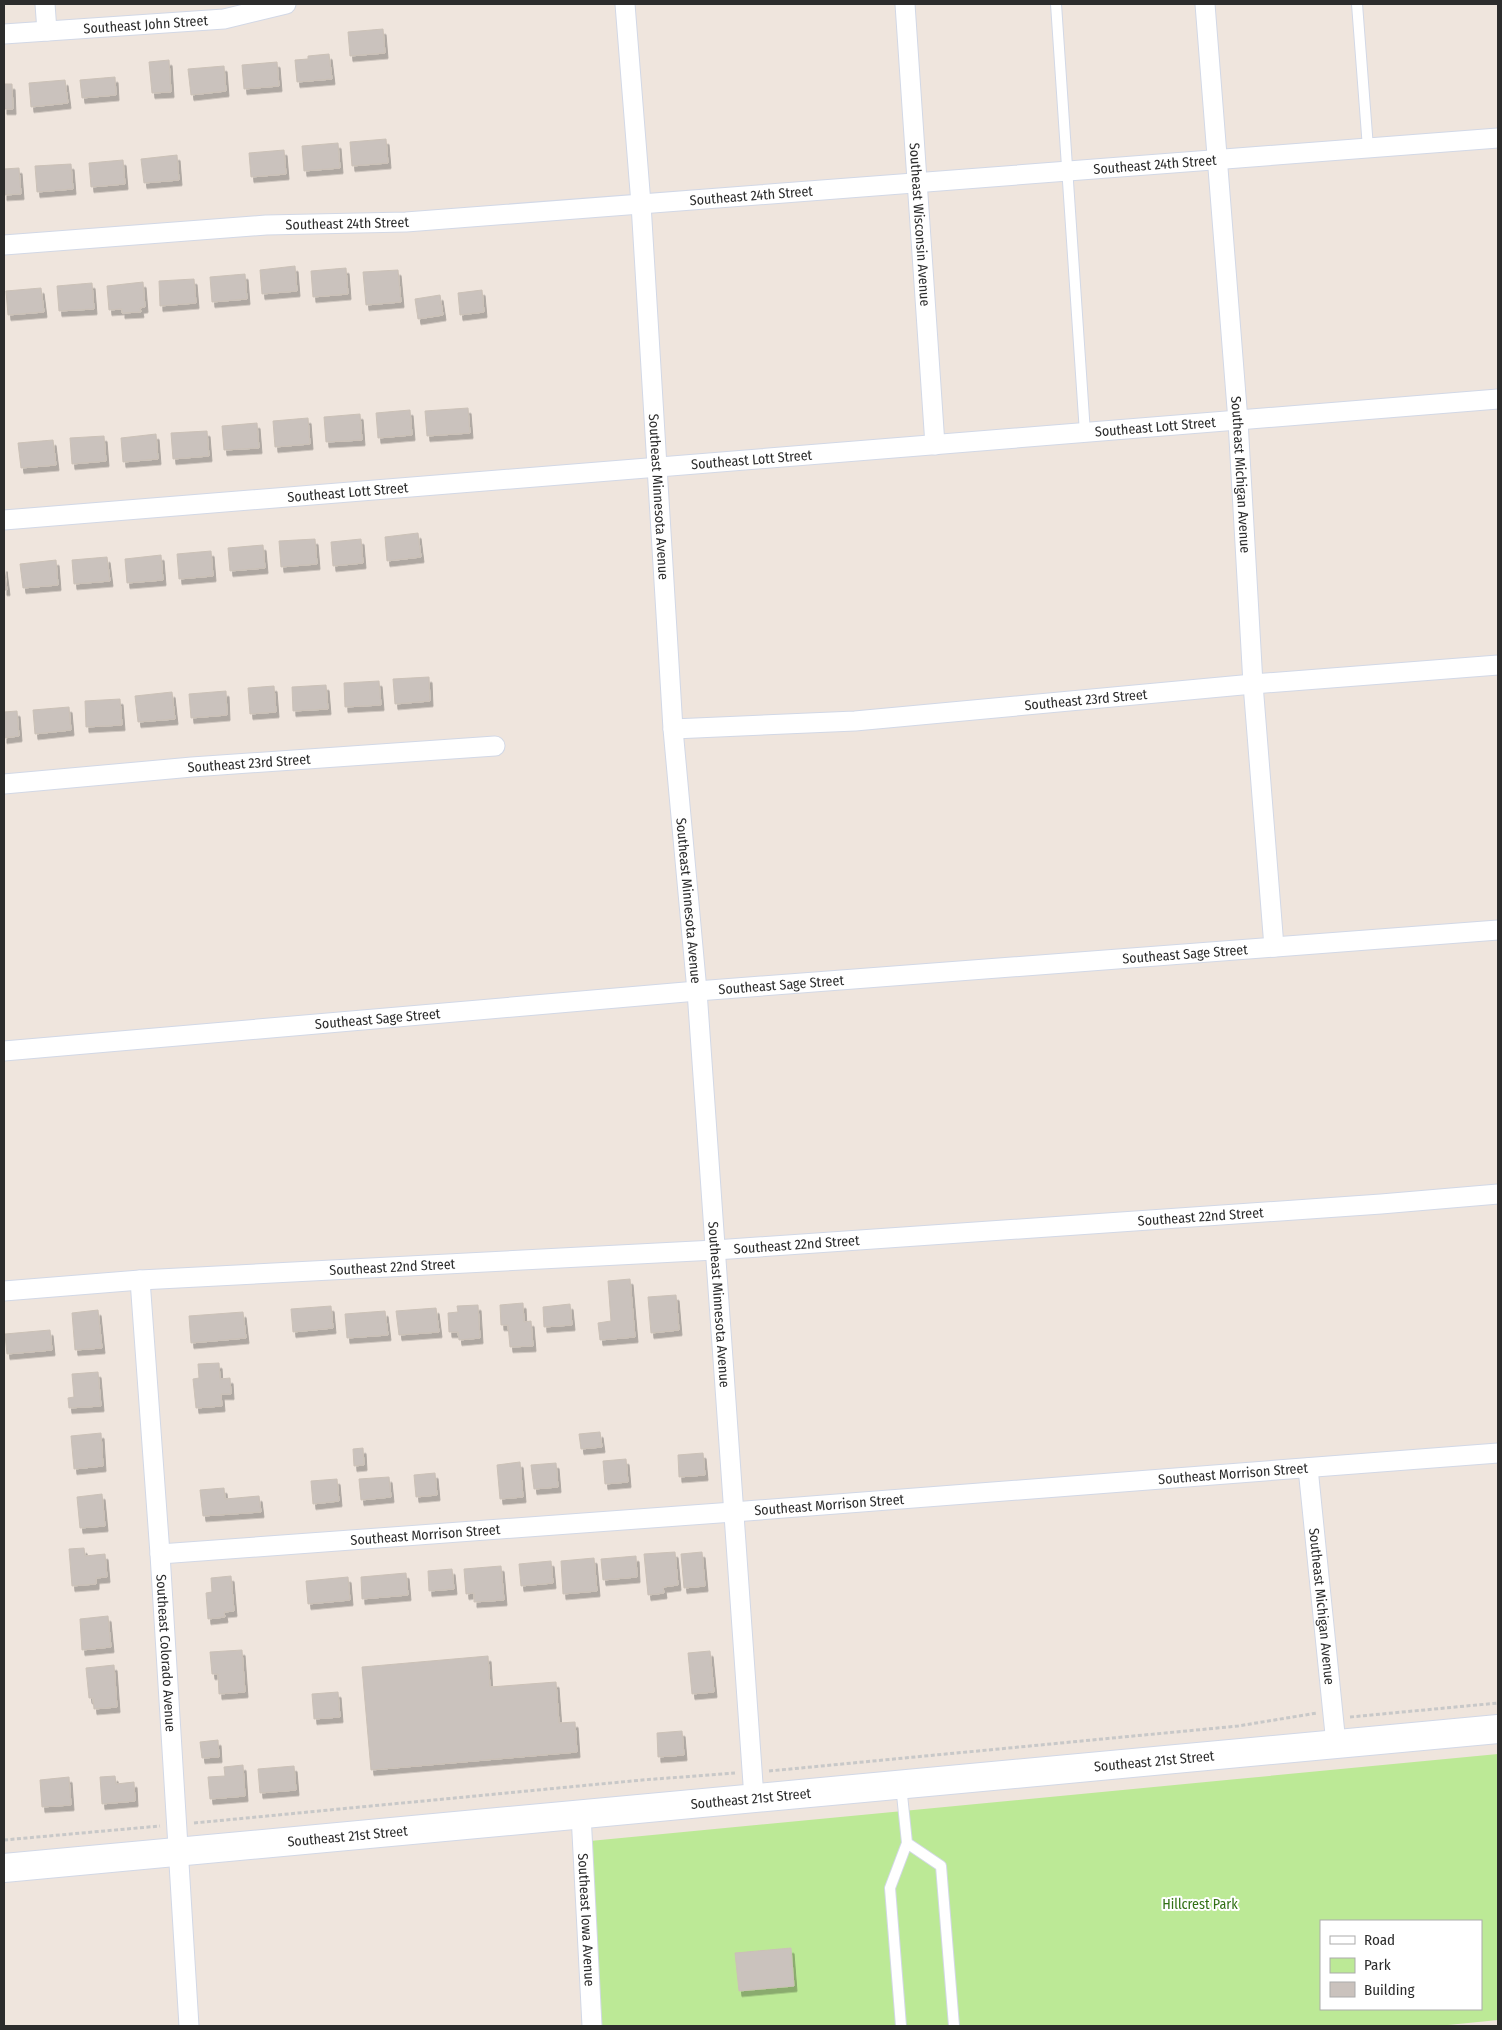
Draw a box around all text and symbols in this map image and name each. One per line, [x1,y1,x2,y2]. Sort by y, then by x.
street label: Southeast John Street [83,12,209,38]
street label: Southeast Wisconsin Avenue [905,142,934,307]
street label: Southeast 24th Street [1093,152,1218,178]
street label: Southeast 24th Street [689,183,814,209]
street label: Southeast 24th Street [285,214,410,234]
street label: Southeast Michigan Avenue [1227,395,1254,554]
street label: Southeast Minnesota Avenue [645,413,672,580]
street label: Southeast Lott Street [1094,414,1217,441]
street label: Southeast Lott Street [690,447,813,473]
street label: Southeast Lott Street [287,479,409,506]
street label: Southeast 23rd Street [1024,686,1148,714]
street label: Southeast 23rd Street [187,751,312,776]
street label: Southeast Minnesota Avenue [672,817,704,984]
street label: Southeast Sage Street [1122,941,1249,968]
street label: Southeast Sage Street [718,972,845,998]
street label: Southeast Sage Street [314,1005,441,1033]
street label: Southeast 22nd Street [1137,1204,1265,1230]
street label: Southeast Minnesota Avenue [704,1221,733,1388]
street label: Southeast 22nd Street [733,1232,861,1258]
street label: Southeast 22nd Street [329,1256,456,1279]
street label: Southeast Morrison Street [1157,1460,1309,1488]
street label: Southeast Morrison Street [754,1491,905,1519]
street label: Southeast Morrison Street [350,1521,501,1549]
street label: Southeast Michigan Avenue [1305,1527,1338,1686]
street label: Southeast Colorado Avenue [152,1574,179,1733]
street label: Southeast 21st Street [1093,1747,1215,1776]
street label: Southeast 21st Street [690,1785,812,1813]
street label: Southeast 21st Street [287,1822,409,1851]
street label: Southeast Iowa Avenue [574,1853,598,1987]
park label: Hillcrest Park [1162,1896,1238,1913]
legend [1320,1920,1482,2010]
text: Road [1364,1931,1395,1949]
text: Park [1364,1956,1391,1974]
text: Building [1364,1981,1415,1999]

